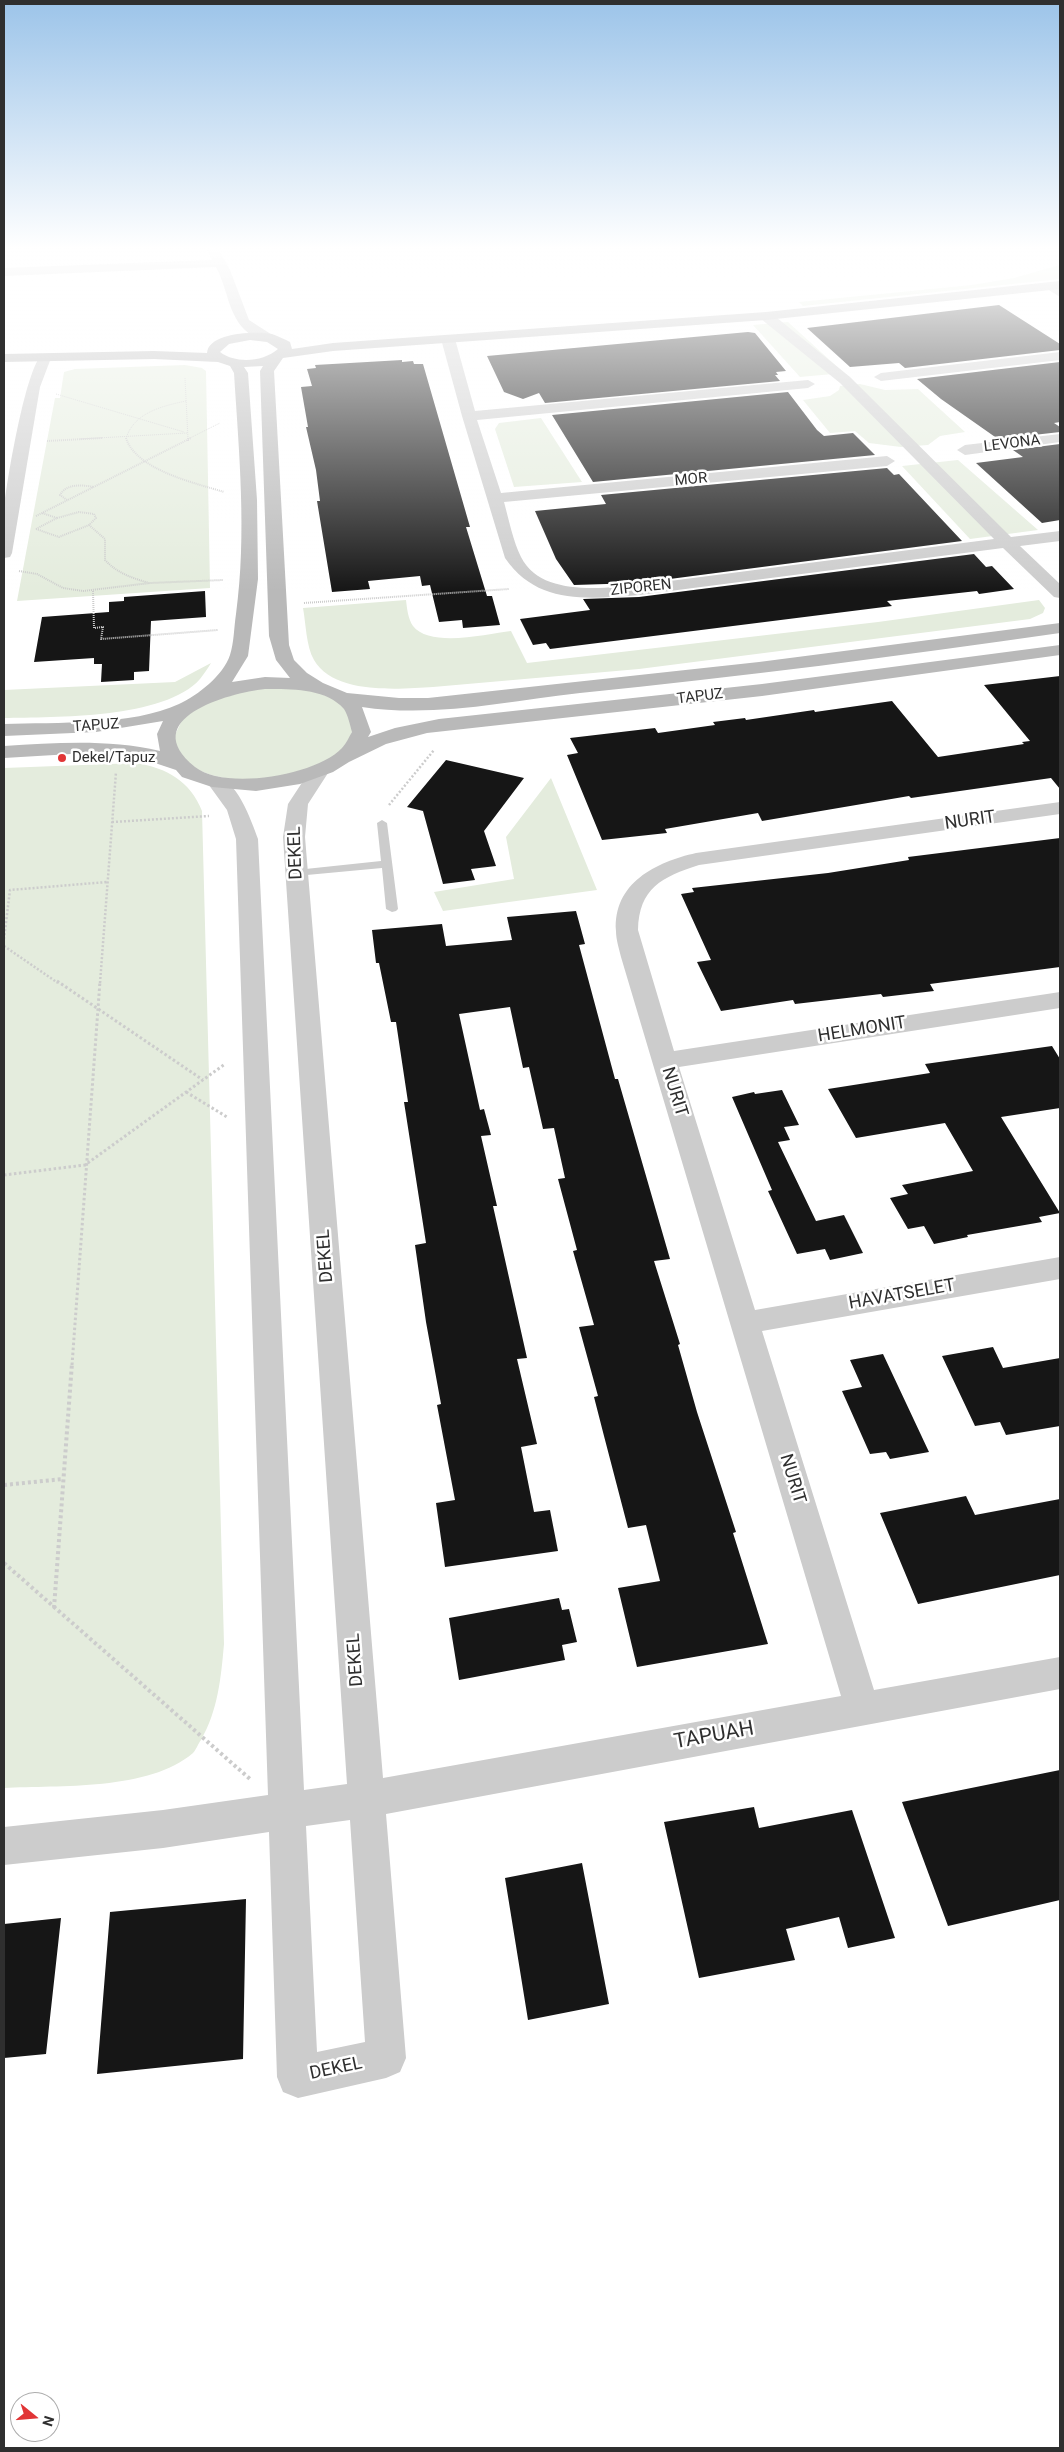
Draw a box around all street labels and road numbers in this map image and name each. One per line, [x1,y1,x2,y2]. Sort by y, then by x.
street label: LEVONA [983,432,1041,456]
street label: MOR [674,470,708,490]
street label: ZIPOREN [610,576,672,600]
street label: TAPUZ [676,685,724,709]
street label: TAPUZ [72,715,120,737]
street label: NURIT [943,807,997,835]
street label: DEKEL [284,826,308,880]
street label: HELMONIT [816,1012,908,1048]
street label: NURIT [656,1064,692,1120]
street label: DEKEL [313,1229,339,1283]
street label: HAVATSELET [847,1275,957,1315]
street label: NURIT [774,1451,810,1507]
street label: DEKEL [343,1633,369,1687]
street label: TAPUAH [672,1717,756,1755]
street label: DEKEL [308,2053,364,2085]

